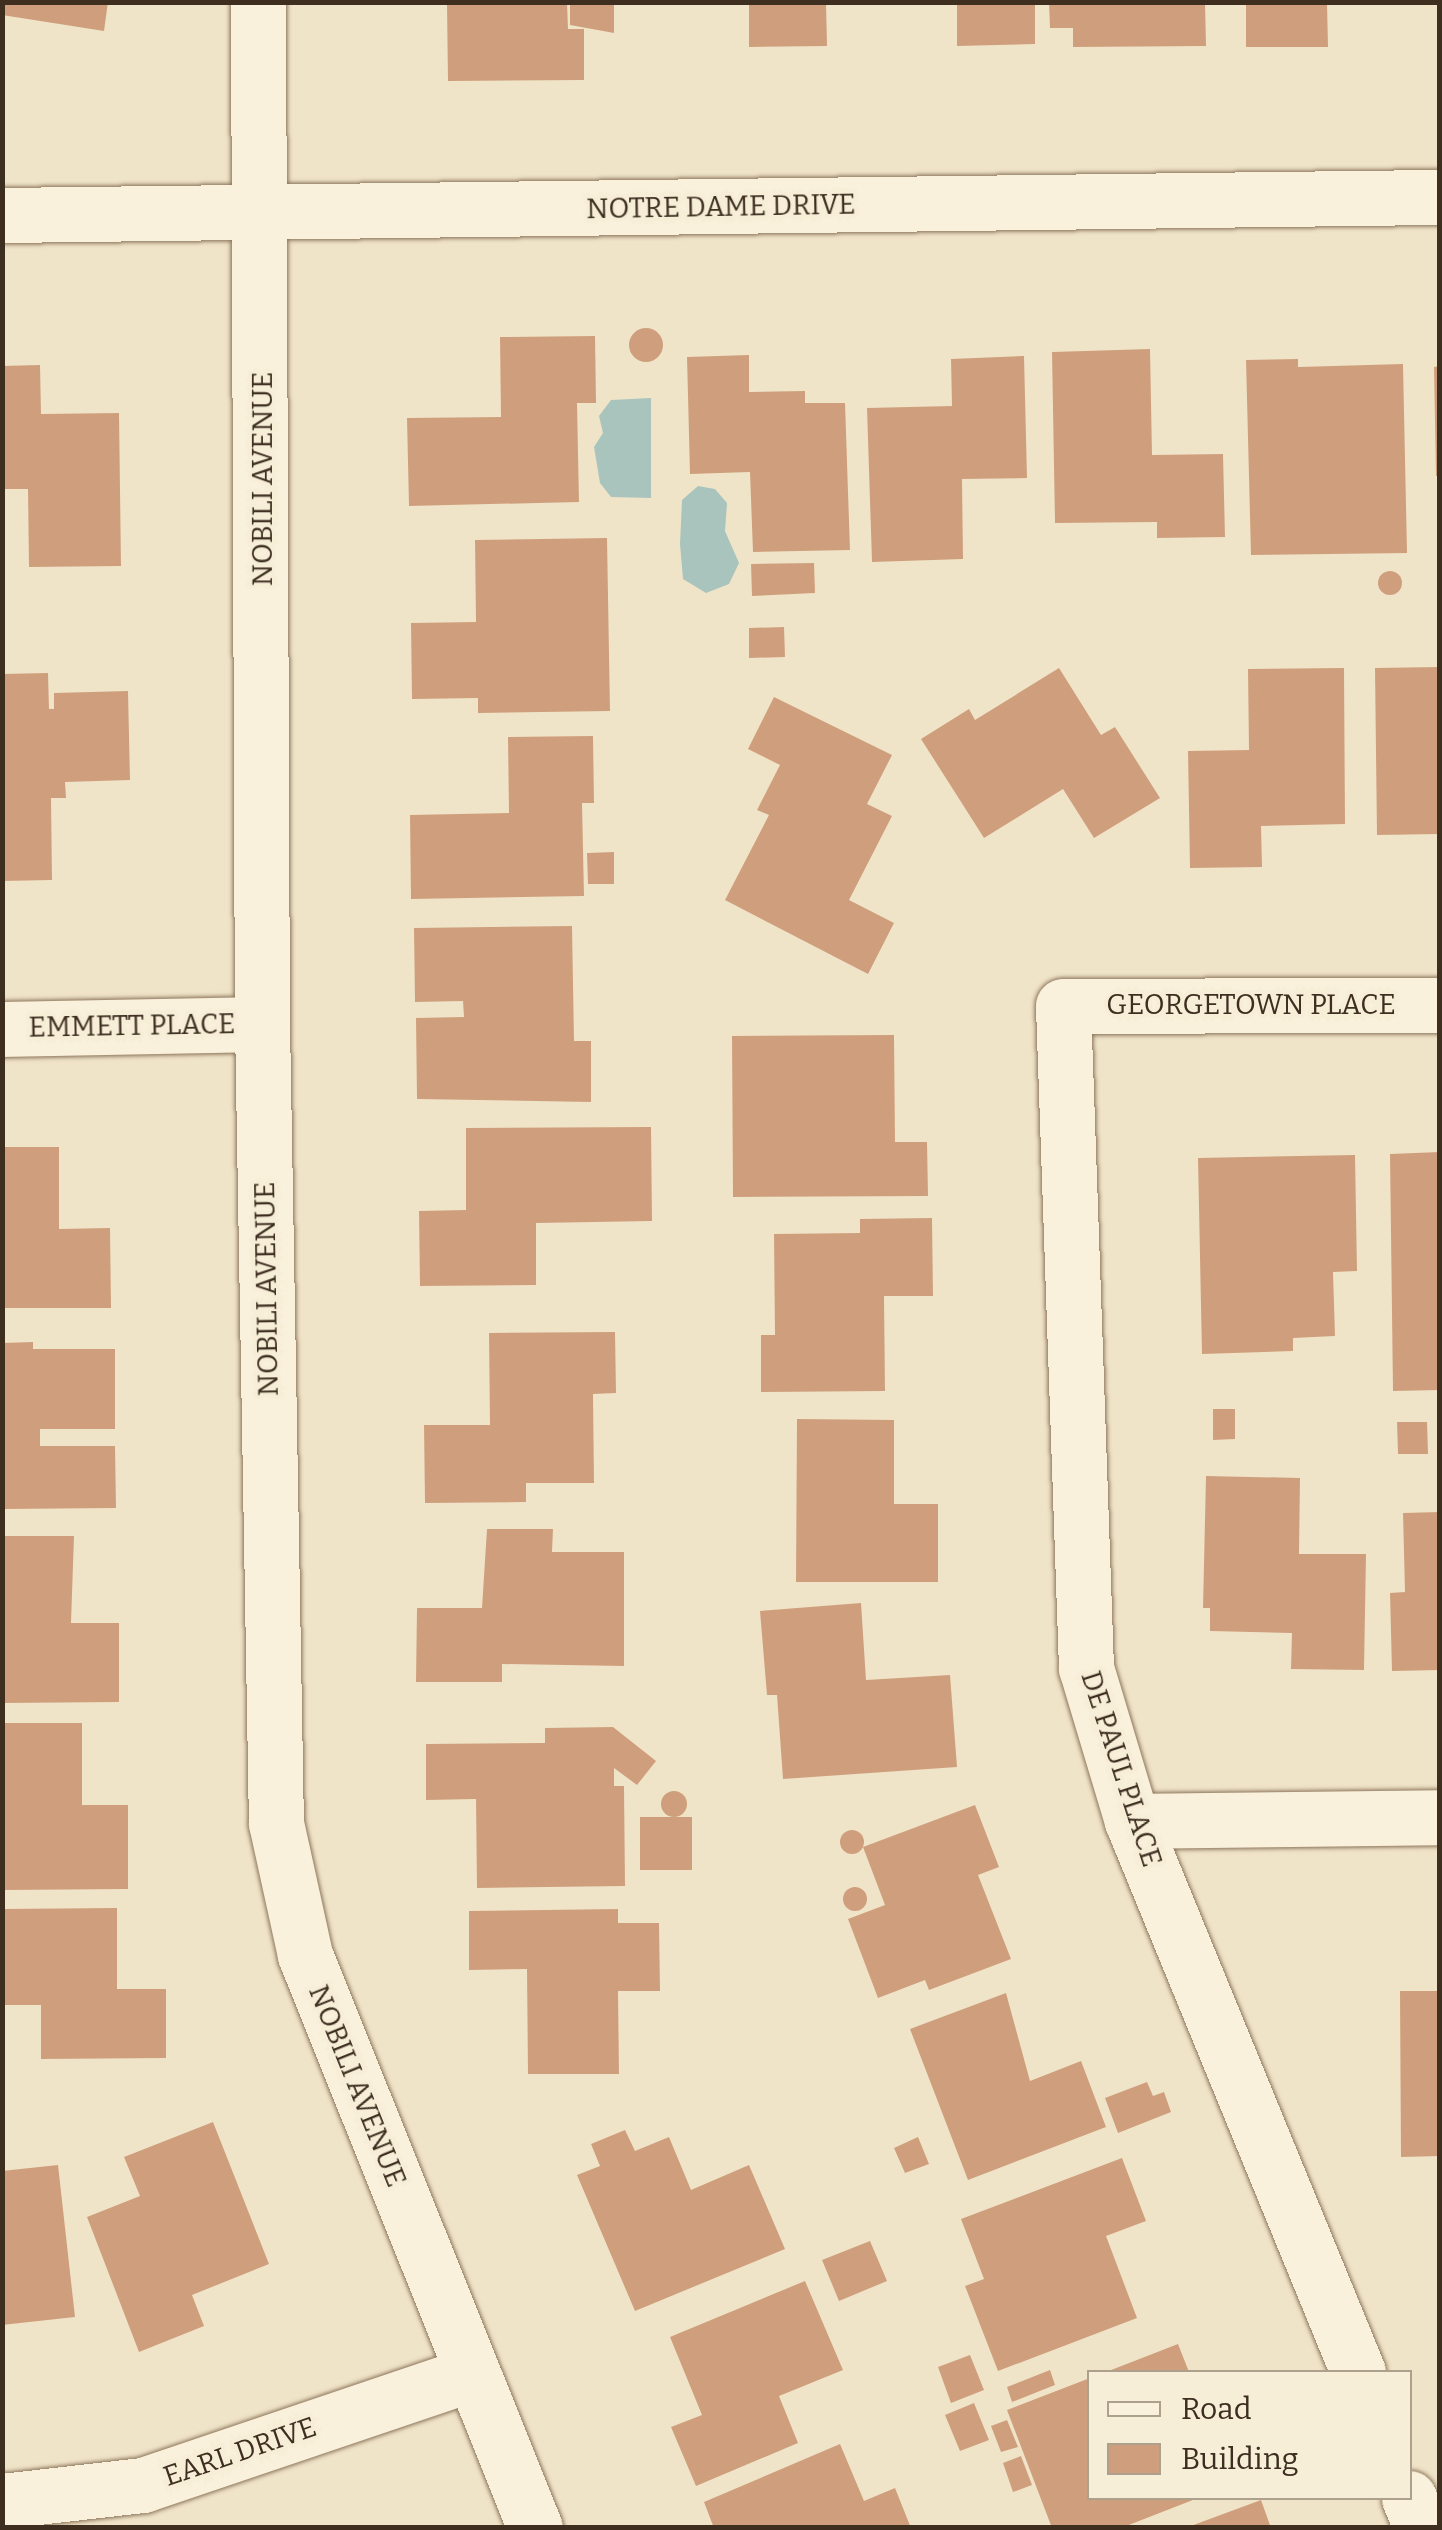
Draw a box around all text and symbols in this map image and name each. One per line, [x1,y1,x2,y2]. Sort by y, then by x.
street label: NOTRE DAME DRIVE [586,188,856,226]
street label: NOBILI AVENUE [246,372,280,586]
street label: GEORGETOWN PLACE [1106,988,1396,1022]
street label: EMMETT PLACE [28,1007,236,1045]
street label: NOBILI AVENUE [248,1181,286,1397]
street label: DE PAUL PLACE [1074,1667,1168,1871]
street label: NOBILI AVENUE [301,1980,413,2192]
legend [1087,2370,1412,2500]
text: Road [1181,2391,1252,2427]
street label: EARL DRIVE [159,2410,321,2494]
text: Building [1181,2441,1299,2477]

